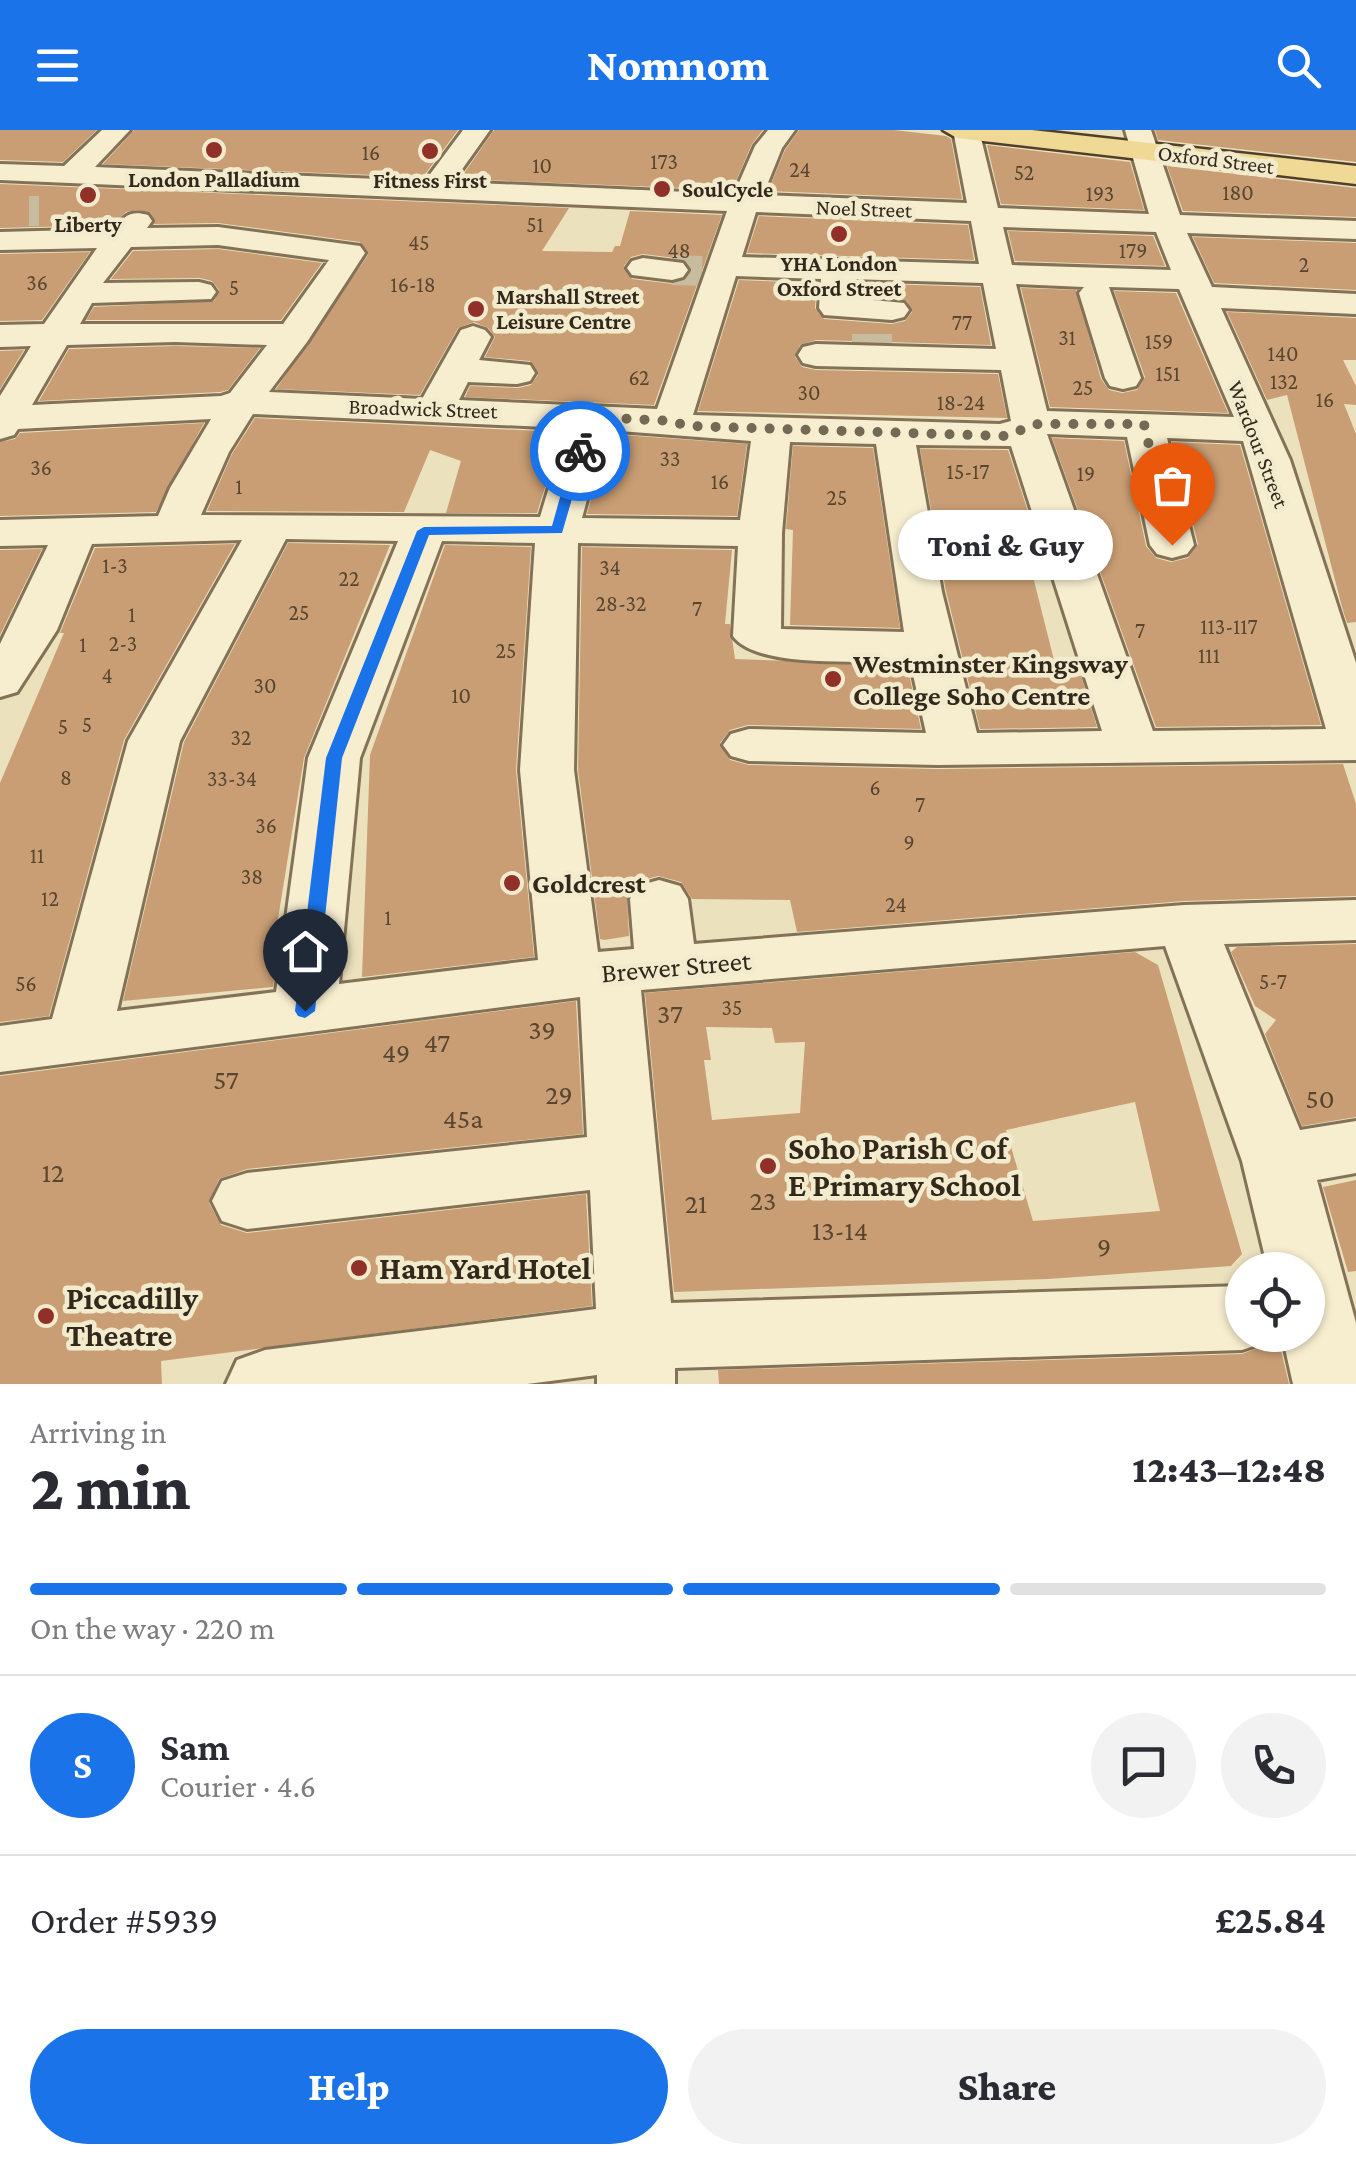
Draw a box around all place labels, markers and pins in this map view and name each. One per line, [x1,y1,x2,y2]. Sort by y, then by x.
marker: London Palladium [203,139,225,161]
marker: Fitness First [419,140,441,162]
place label: London Palladium [128,167,300,192]
place label: Fitness First [373,168,488,193]
place label: SoulCycle [682,177,773,202]
marker: SoulCycle [651,178,673,200]
marker: Liberty [77,184,99,206]
place label: Liberty [54,212,122,237]
marker: YHA London Oxford Street [828,223,850,245]
place label: YHA London Oxford Street [777,251,902,301]
place label: Marshall Street Leisure Centre [496,284,640,334]
marker: Marshall Street Leisure Centre [465,298,487,320]
pin [1130,443,1215,546]
callout: Toni & Guy [897,510,1112,580]
place label: Westminster Kingsway College Soho Centre [852,648,1128,711]
marker: Westminster Kingsway College Soho Centre [822,668,844,690]
place label: Goldcrest [532,868,647,899]
marker: Goldcrest [501,872,523,894]
pin [263,909,348,1012]
place label: Soho Parish C of E Primary School [788,1130,1021,1203]
marker: Soho Parish C of E Primary School [757,1155,779,1177]
place label: Ham Yard Hotel [379,1250,591,1286]
marker: Ham Yard Hotel [348,1257,370,1279]
place label: Piccadilly Theatre [66,1280,199,1353]
marker: Piccadilly Theatre [35,1305,57,1327]

